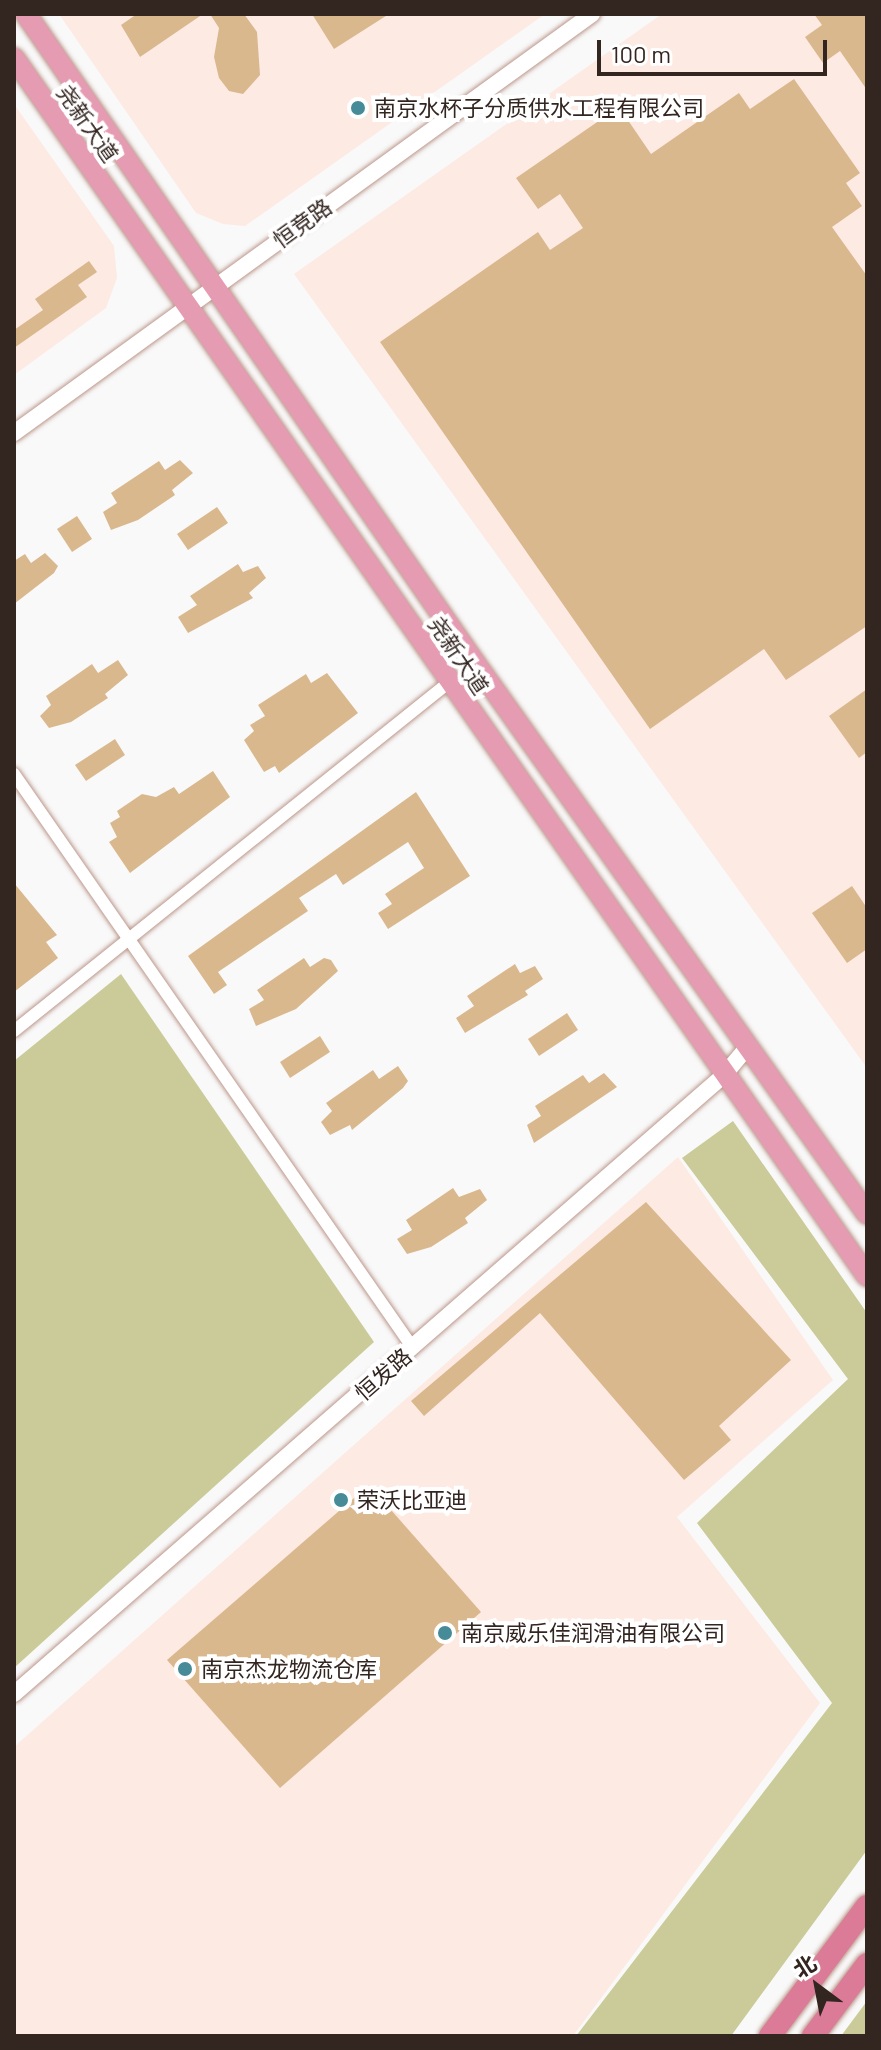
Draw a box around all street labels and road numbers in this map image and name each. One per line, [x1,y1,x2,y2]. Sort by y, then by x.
street label: 尧新大道 [52,79,124,167]
street label: 恒竞路 [268,193,336,253]
street label: 尧新大道 [423,611,495,699]
street label: 恒发路 [349,1342,417,1406]

